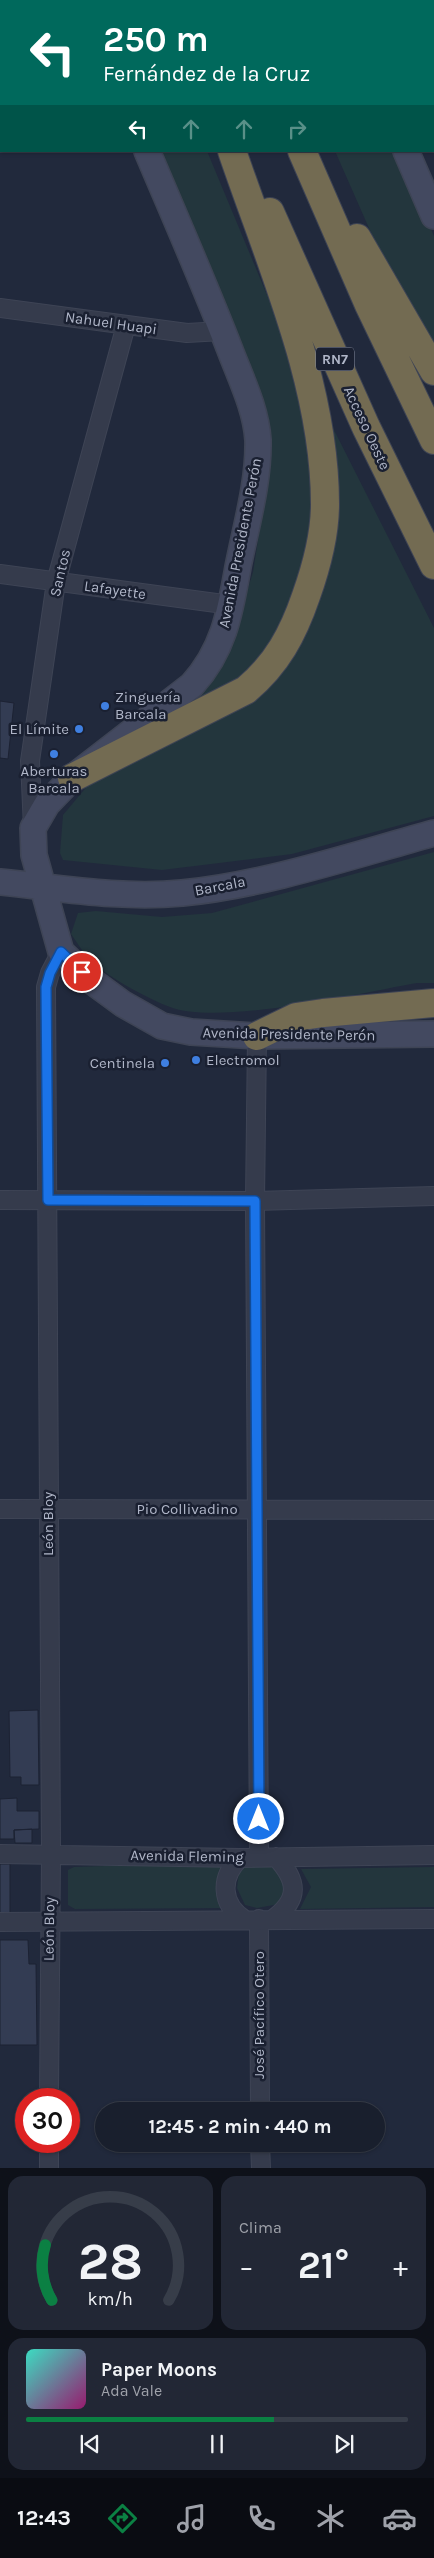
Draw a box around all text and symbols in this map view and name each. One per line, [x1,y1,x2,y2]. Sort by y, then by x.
text: 250 m [103,19,209,60]
icon: left [20,20,85,85]
text: Fernández de la Cruz [103,61,310,87]
icon: left [124,115,152,143]
icon: ahead [177,115,205,143]
icon: ahead [230,115,258,143]
icon: right [283,115,311,143]
street label: Nahuel Huapi [64,308,158,338]
road number: RN7 [316,348,354,370]
street label: Acceso Oeste [340,383,394,473]
street label: Avenida Presidente Perón [215,456,265,630]
street label: Santos [46,548,74,598]
street label: Lafayette [83,577,147,603]
place label: Zinguería Barcala [115,688,181,723]
marker: Zinguería Barcala [99,700,111,712]
place label: El Límite [9,720,69,738]
marker: El Límite [73,723,85,735]
marker: Aberturas Barcala [48,748,60,760]
place label: Aberturas Barcala [21,762,87,797]
street label: Barcala [193,872,247,900]
pin [61,951,103,993]
icon: arrive [68,958,96,986]
street label: Avenida Presidente Perón [202,1023,376,1045]
place label: Electromol [206,1051,280,1069]
place label: Centinela [90,1054,155,1072]
marker: Electromol [190,1054,202,1066]
marker: Centinela [159,1057,171,1069]
street label: León Bloy [39,1492,57,1556]
street label: Pio Collivadino [136,1500,238,1518]
position arrow [232,1792,284,1844]
street label: Avenida Fleming [130,1846,244,1866]
street label: León Bloy [39,1897,59,1961]
street label: José Pacífico Otero [250,1951,268,2079]
speed limit sign: 30 [15,2088,80,2153]
text: 12:45 · 2 min · 440 m [148,2116,332,2138]
text: Clima [239,2218,282,2237]
text: 28 [78,2231,143,2292]
text: 21° [298,2243,349,2288]
text: − [239,2250,254,2283]
text: + [393,2250,408,2283]
text: km/h [88,2289,133,2310]
text: Paper Moons [101,2359,217,2381]
text: Ada Vale [101,2381,162,2400]
icon: previous [76,2430,104,2458]
icon: pause [203,2430,231,2458]
icon: next [330,2430,358,2458]
icon: directions [105,2501,140,2536]
icon: music [174,2501,209,2536]
icon: phone [244,2501,279,2536]
icon: climate [313,2501,348,2536]
icon: car [382,2501,417,2536]
text: 12:43 [17,2505,71,2531]

